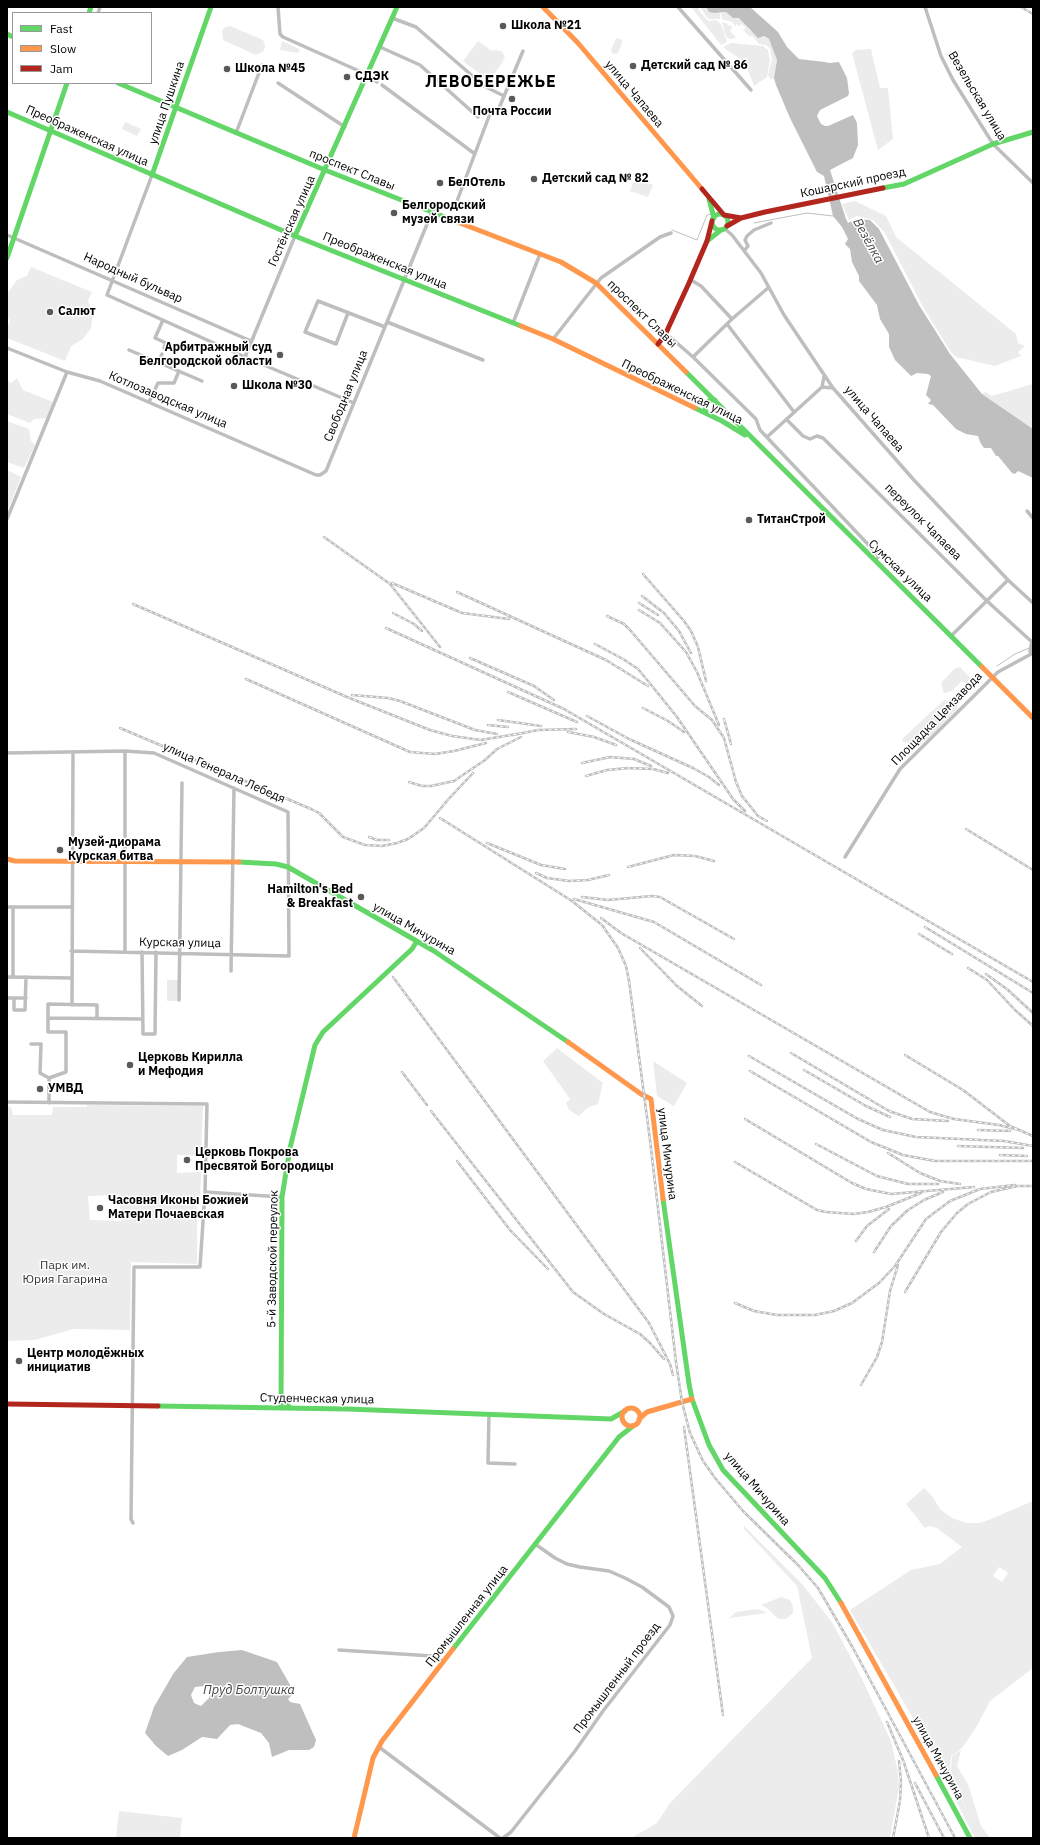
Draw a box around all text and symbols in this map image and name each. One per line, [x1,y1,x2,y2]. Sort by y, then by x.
legend [12,12,152,84]
place label: Школа №21 [511,19,581,33]
text: Fast [50,21,73,36]
marker: Школа №21 [498,21,508,31]
text: Slow [50,41,76,56]
street label: Везельская улица [945,49,1009,143]
street label: улица Чапаева [602,58,666,130]
street label: улица Пушкина [146,59,188,147]
place label: Детский сад № 86 [641,59,748,73]
text: Jam [50,61,73,76]
marker: Детский сад № 86 [628,61,638,71]
place label: Школа №45 [235,62,305,76]
marker: Школа №45 [222,64,232,74]
place label: СДЭК [355,70,389,84]
marker: СДЭК [342,72,352,82]
district label: ЛЕВОБЕРЕЖЬЕ [425,72,557,92]
marker: Почта России [507,94,517,104]
street label: Преображенская улица [23,102,151,170]
place label: Почта России [472,105,552,119]
street label: проспект Славы [307,146,397,194]
street label: Кошарский проезд [799,165,907,201]
place label: Детский сад № 82 [542,172,649,186]
street label: Гостёнская улица [265,173,319,269]
marker: Детский сад № 82 [529,174,539,184]
place label: БелОтель [448,176,505,190]
marker: БелОтель [435,178,445,188]
place label: Белгородский музей связи [402,199,486,227]
marker: Белгородский музей связи [389,208,399,218]
water label: Везёлка [849,216,887,266]
street label: Преображенская улица [321,229,449,293]
street label: Народный бульвар [81,250,185,306]
street label: проспект Славы [604,277,680,351]
place label: Салют [58,305,96,319]
marker: Салют [45,307,55,317]
place label: Арбитражный суд Белгородской области [139,341,272,369]
street label: Свободная улица [321,348,371,444]
marker: Арбитражный суд Белгородской области [275,350,285,360]
street label: Преображенская улица [619,356,745,428]
street label: Котлозаводская улица [107,368,229,432]
place label: Школа №30 [242,379,312,393]
marker: Школа №30 [229,381,239,391]
street label: улица Чапаева [841,383,907,455]
street label: переулок Чапаева [882,481,964,563]
place label: ТитанСтрой [757,513,826,527]
marker: ТитанСтрой [744,515,754,525]
street label: Сумская улица [865,537,935,605]
street label: Площадка Цемзавода [889,669,985,769]
street label: улица Генерала Лебедя [161,739,287,807]
place label: Музей-диорама Курская битва [68,836,161,864]
marker: Музей-диорама Курская битва [55,845,65,855]
place label: Hamilton's Bed & Breakfast [267,883,353,911]
marker: Hamilton's Bed & Breakfast [356,892,366,902]
street label: улица Мичурина [370,900,458,958]
street label: Курская улица [139,935,221,951]
place label: Церковь Кирилла и Мефодия [138,1051,243,1079]
marker: Церковь Кирилла и Мефодия [125,1060,135,1070]
place label: УМВД [48,1082,83,1096]
marker: УМВД [35,1084,45,1094]
street label: улица Мичурина [654,1107,680,1201]
place label: Церковь Покрова Пресвятой Богородицы [195,1146,334,1174]
marker: Церковь Покрова Пресвятой Богородицы [182,1155,192,1165]
street label: 5-й Заводской переулок [265,1190,281,1328]
place label: Часовня Иконы Божией Матери Почаевская [108,1194,249,1222]
marker: Часовня Иконы Божией Матери Почаевская [95,1203,105,1213]
park label: Парк им. Юрия Гагарина [22,1259,108,1287]
place label: Центр молодёжных инициатив [27,1347,144,1375]
marker: Центр молодёжных инициатив [14,1356,24,1366]
street label: Студенческая улица [260,1391,374,1407]
street label: улица Мичурина [721,1449,793,1529]
street label: Промышленная улица [423,1562,511,1670]
street label: Промышленный проезд [571,1620,663,1736]
water label: Пруд Болтушка [203,1682,295,1698]
street label: улица Мичурина [909,1714,967,1802]

